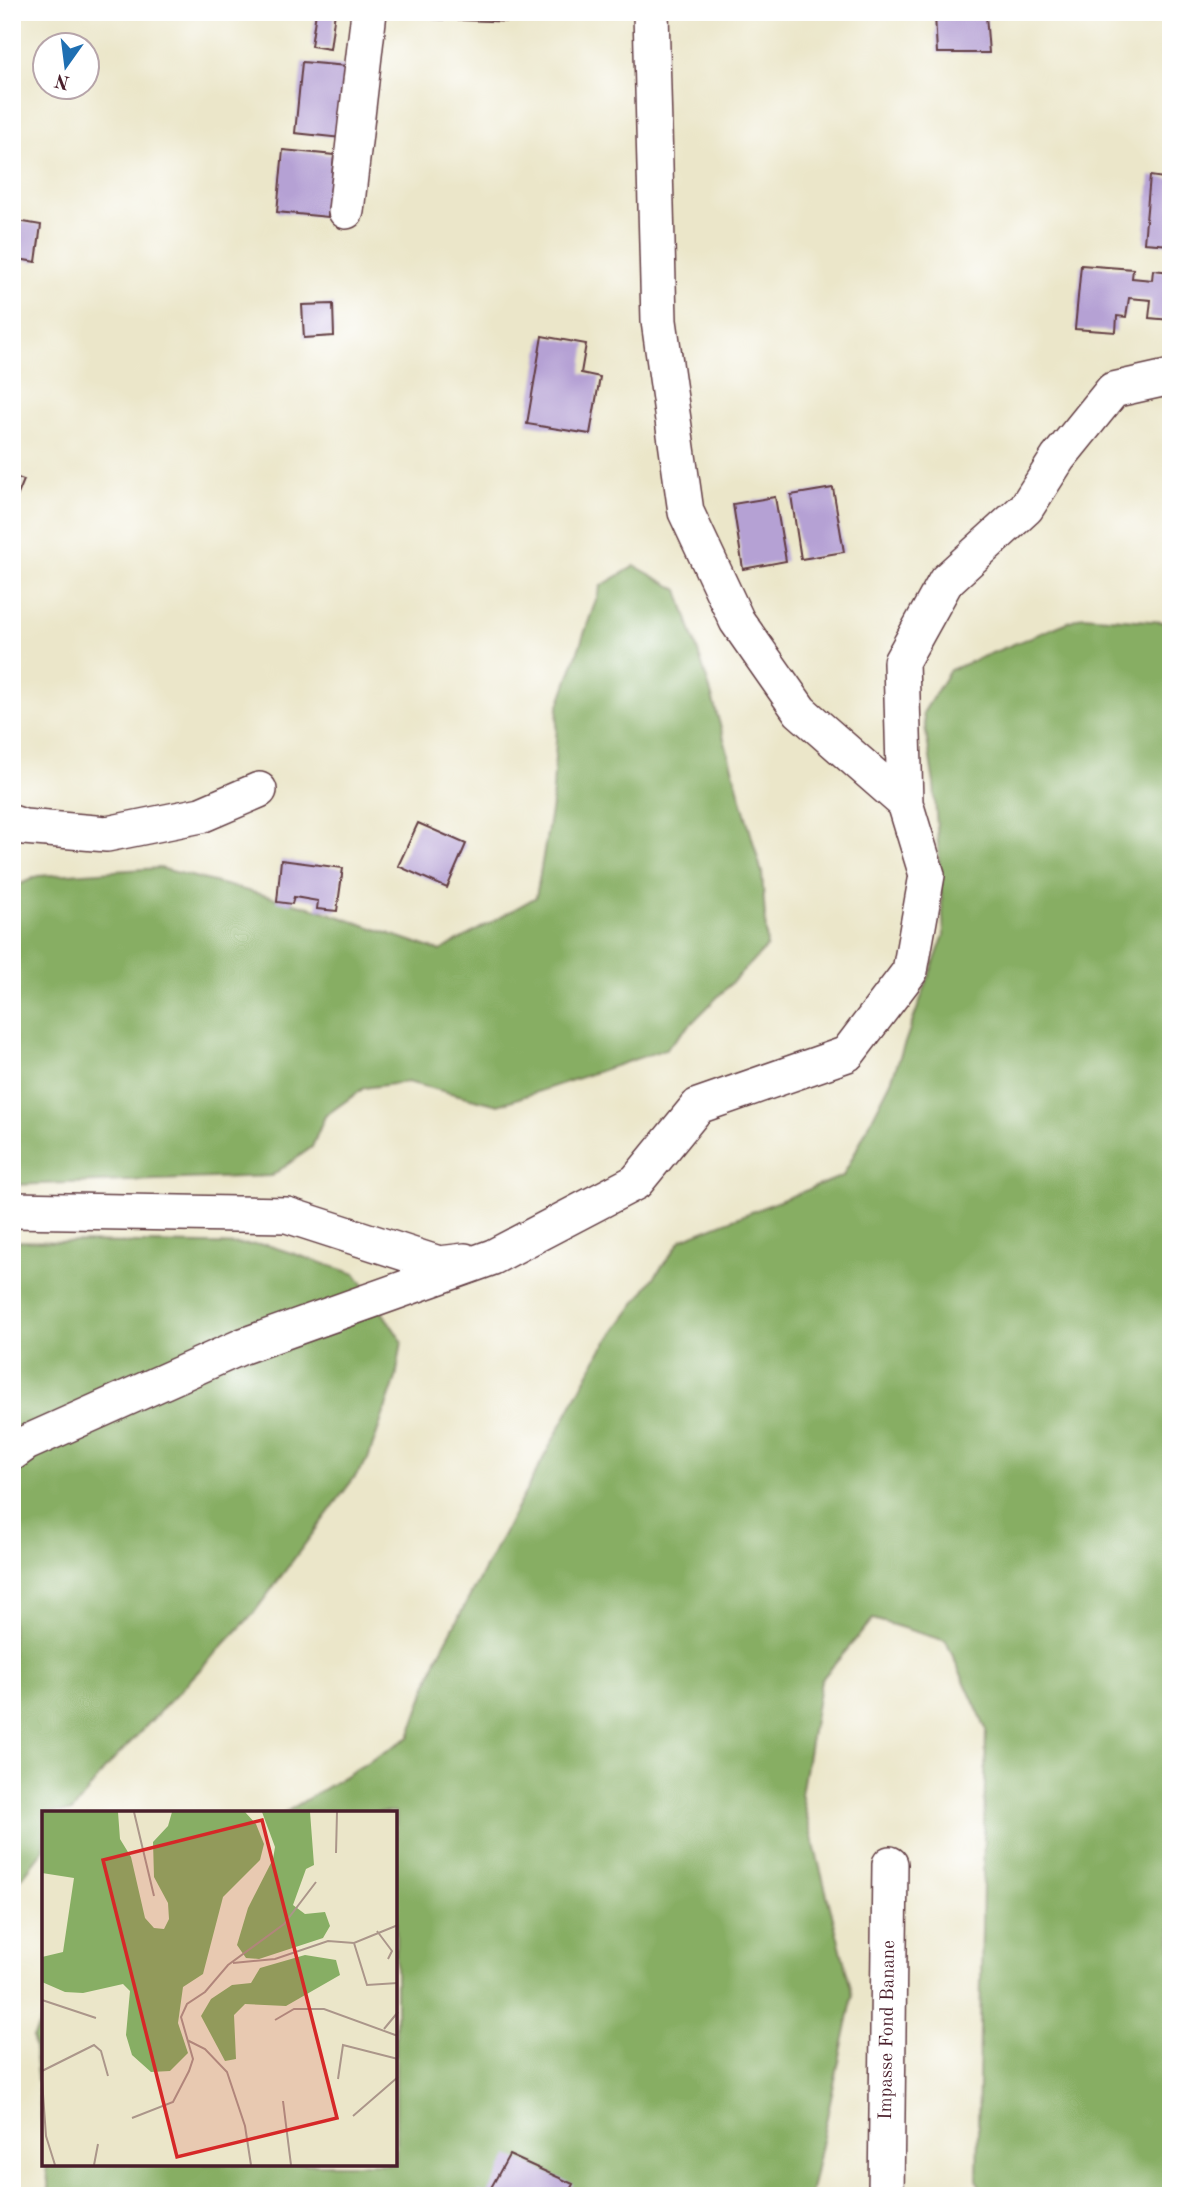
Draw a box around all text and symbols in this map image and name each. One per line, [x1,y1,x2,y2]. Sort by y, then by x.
north arrow [32,32,102,102]
text: N [53,69,72,91]
inset map [42,1811,397,2166]
street label: Impasse Fond Banane [877,1940,899,2120]

